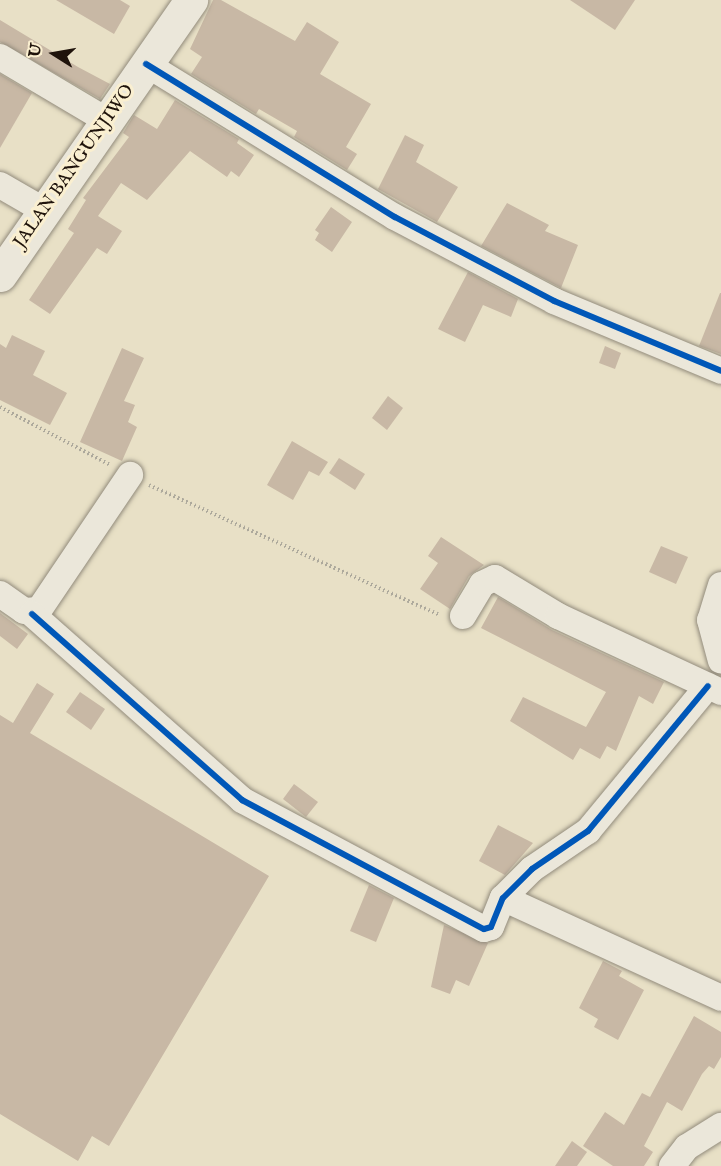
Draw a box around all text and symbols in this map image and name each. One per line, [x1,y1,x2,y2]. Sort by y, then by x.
north arrow [24,24,84,84]
text: U [25,42,47,59]
street label: JALAN BANGUNJIWO [10,81,140,253]

